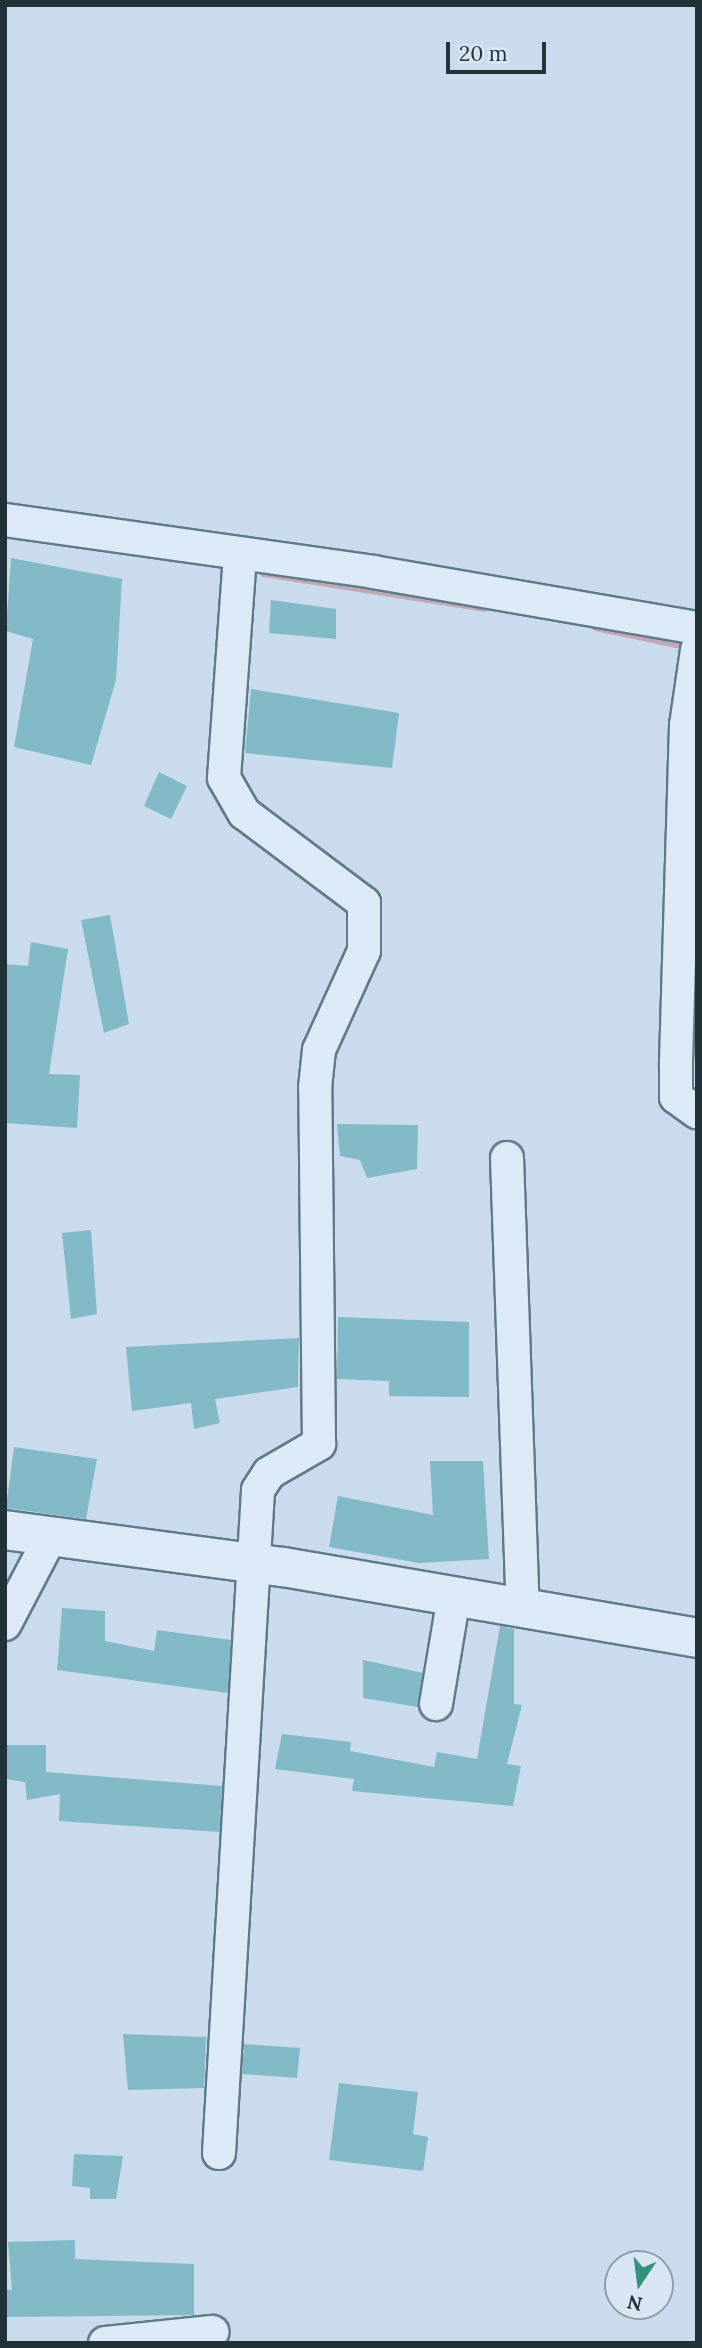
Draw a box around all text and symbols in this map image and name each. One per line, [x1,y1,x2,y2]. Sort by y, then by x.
scale bar [450,28,550,72]
text: 20 m [459,40,508,67]
north arrow [604,2250,674,2320]
text: N [625,2290,645,2317]

